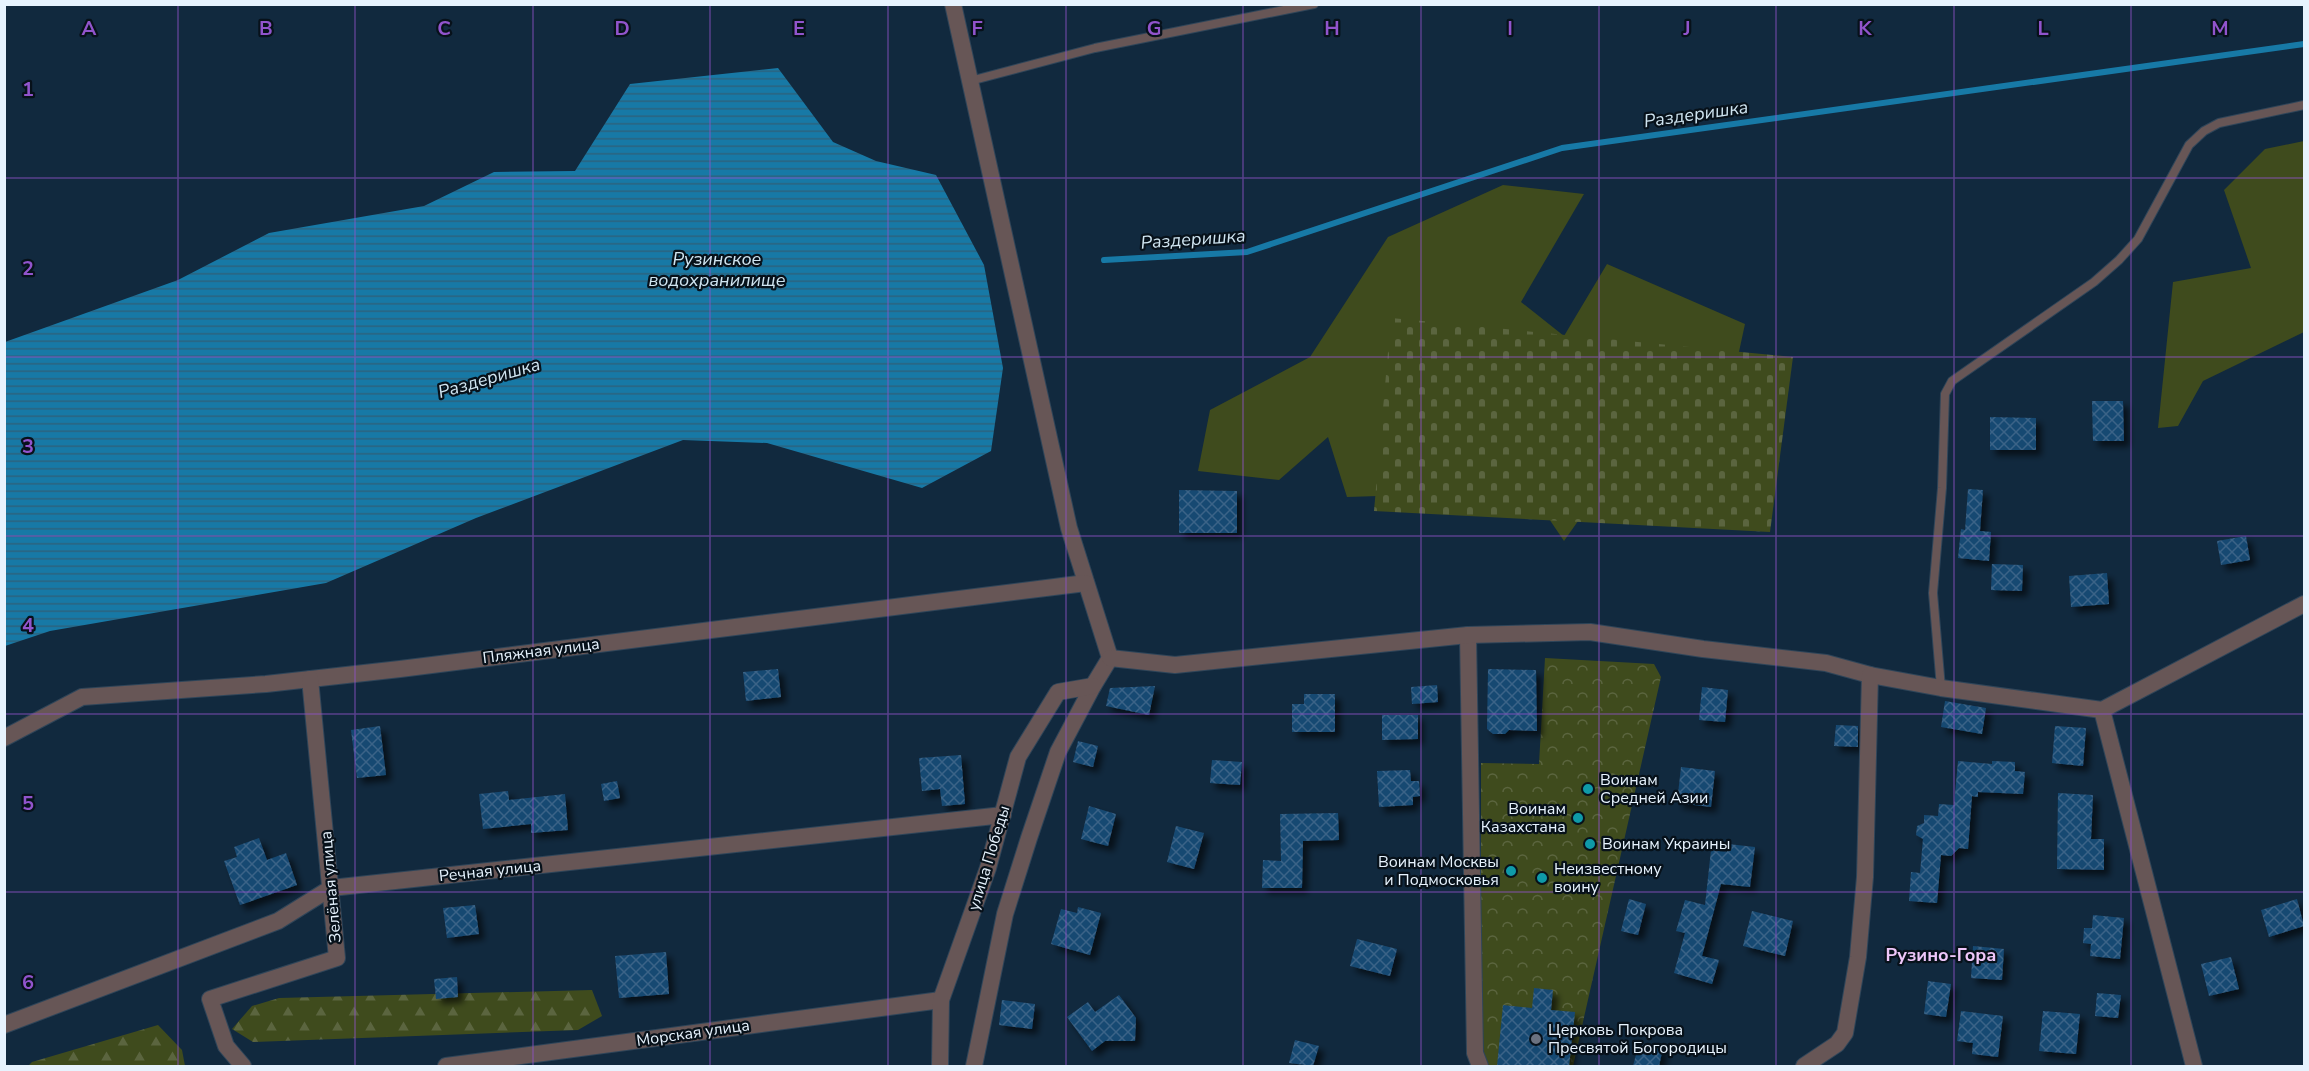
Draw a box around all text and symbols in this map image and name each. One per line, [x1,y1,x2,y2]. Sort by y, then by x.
text: A [82,15,97,42]
text: B [259,15,273,42]
text: C [437,15,451,42]
text: D [614,15,630,42]
text: E [793,15,805,42]
text: F [971,15,983,42]
text: G [1147,15,1161,42]
text: H [1324,15,1340,42]
text: I [1507,15,1513,42]
text: J [1682,15,1691,42]
text: K [1858,15,1872,42]
text: L [2037,15,2049,42]
text: M [2211,15,2229,42]
text: 1 [22,76,34,103]
water label: Раздеришка [1642,95,1750,133]
water label: Раздеришка [1140,223,1246,255]
water label: Рузинское водохранилище [648,247,786,292]
text: 2 [22,255,34,282]
water label: Раздеришка [435,352,543,404]
text: 3 [22,433,34,460]
text: 4 [22,612,34,639]
street label: Пляжная улица [481,633,601,669]
place label: Воинам Средней Азии [1600,769,1708,809]
marker: Воинам Средней Азии [1581,782,1595,796]
text: 5 [22,790,34,817]
place label: Воинам Казахстана [1481,798,1566,838]
street label: улица Победы [963,803,1015,913]
marker: Воинам Казахстана [1571,811,1585,825]
street label: Зелёная улица [315,830,347,944]
place label: Воинам Украины [1602,833,1730,855]
marker: Воинам Украины [1583,837,1597,851]
place label: Воинам Москвы и Подмосковья [1378,851,1499,891]
street label: Речная улица [438,855,542,887]
place label: Неизвестному воину [1554,858,1662,898]
marker: Воинам Москвы и Подмосковья [1504,864,1518,878]
marker: Неизвестному воину [1535,871,1549,885]
district label: Рузино-Гора [1886,943,1996,967]
text: 6 [22,969,34,996]
street label: Морская улица [635,1014,751,1052]
place label: Церковь Покрова Пресвятой Богородицы [1548,1019,1727,1059]
marker: Церковь Покрова Пресвятой Богородицы [1529,1032,1543,1046]

